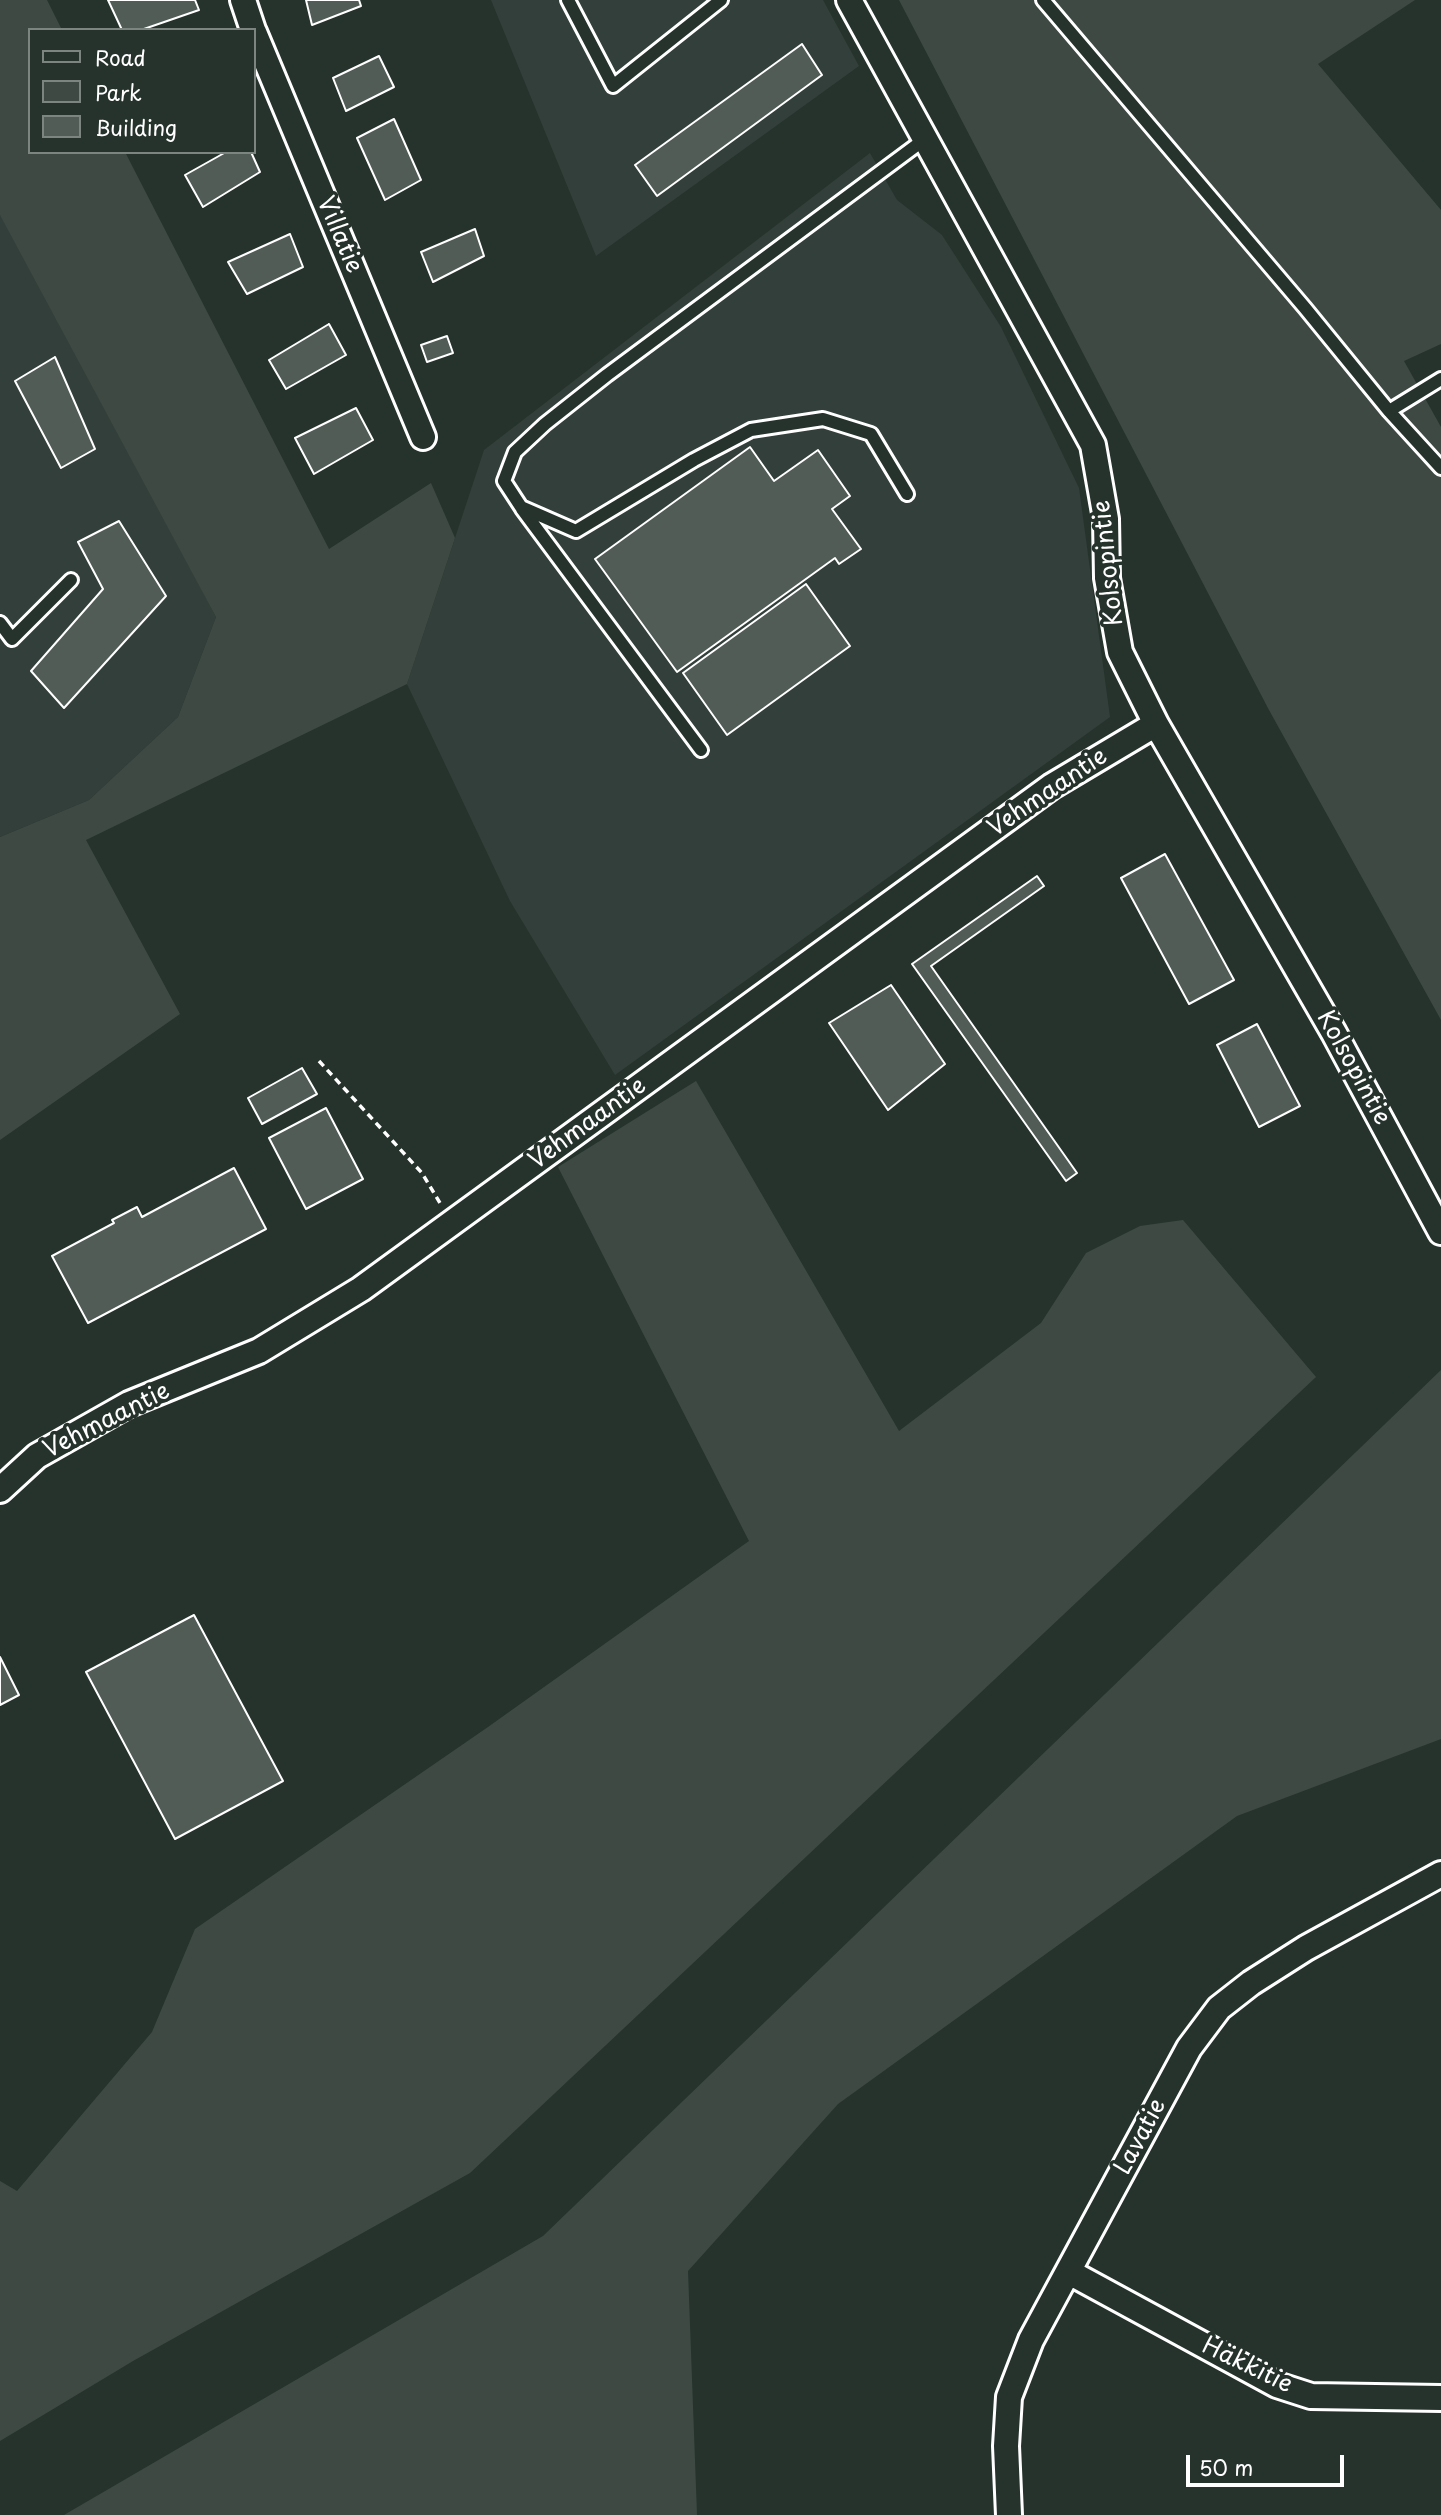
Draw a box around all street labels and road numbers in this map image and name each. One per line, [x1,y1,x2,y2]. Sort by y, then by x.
street label: Villatie [310,192,368,278]
street label: Kolsopintie [1088,499,1130,627]
street label: Vehmaantie [983,743,1113,843]
street label: Kolsopintie [1310,1006,1396,1130]
street label: Vehmaantie [524,1072,652,1176]
street label: Vehmaantie [39,1377,175,1465]
street label: Lavatie [1109,2094,1173,2180]
street label: Häkkitie [1197,2332,1297,2400]

